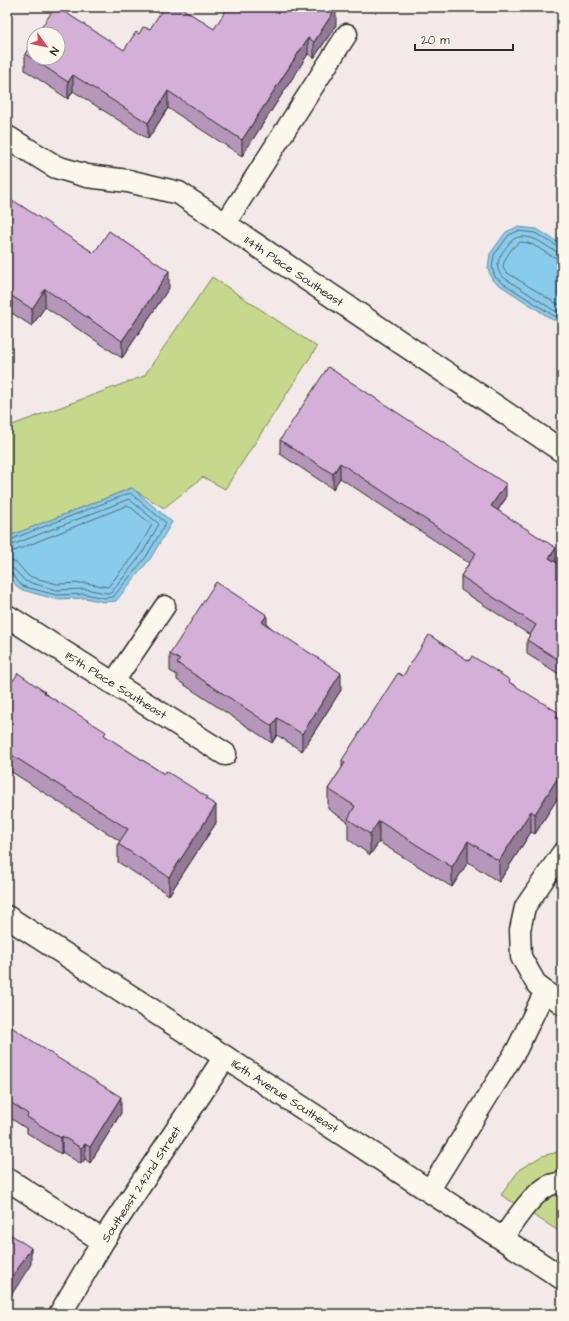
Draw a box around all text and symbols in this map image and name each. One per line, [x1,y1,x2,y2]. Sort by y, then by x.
north arrow [26,26,66,66]
scale bar [415,26,513,52]
text: 20 m [421,32,450,49]
text: N [46,44,62,58]
street label: 114th Place Southeast [241,232,347,311]
street label: 115th Place Southeast [62,647,170,724]
street label: 116th Avenue Southeast [228,1055,342,1138]
street label: Southeast 242nd Street [97,1123,186,1246]

